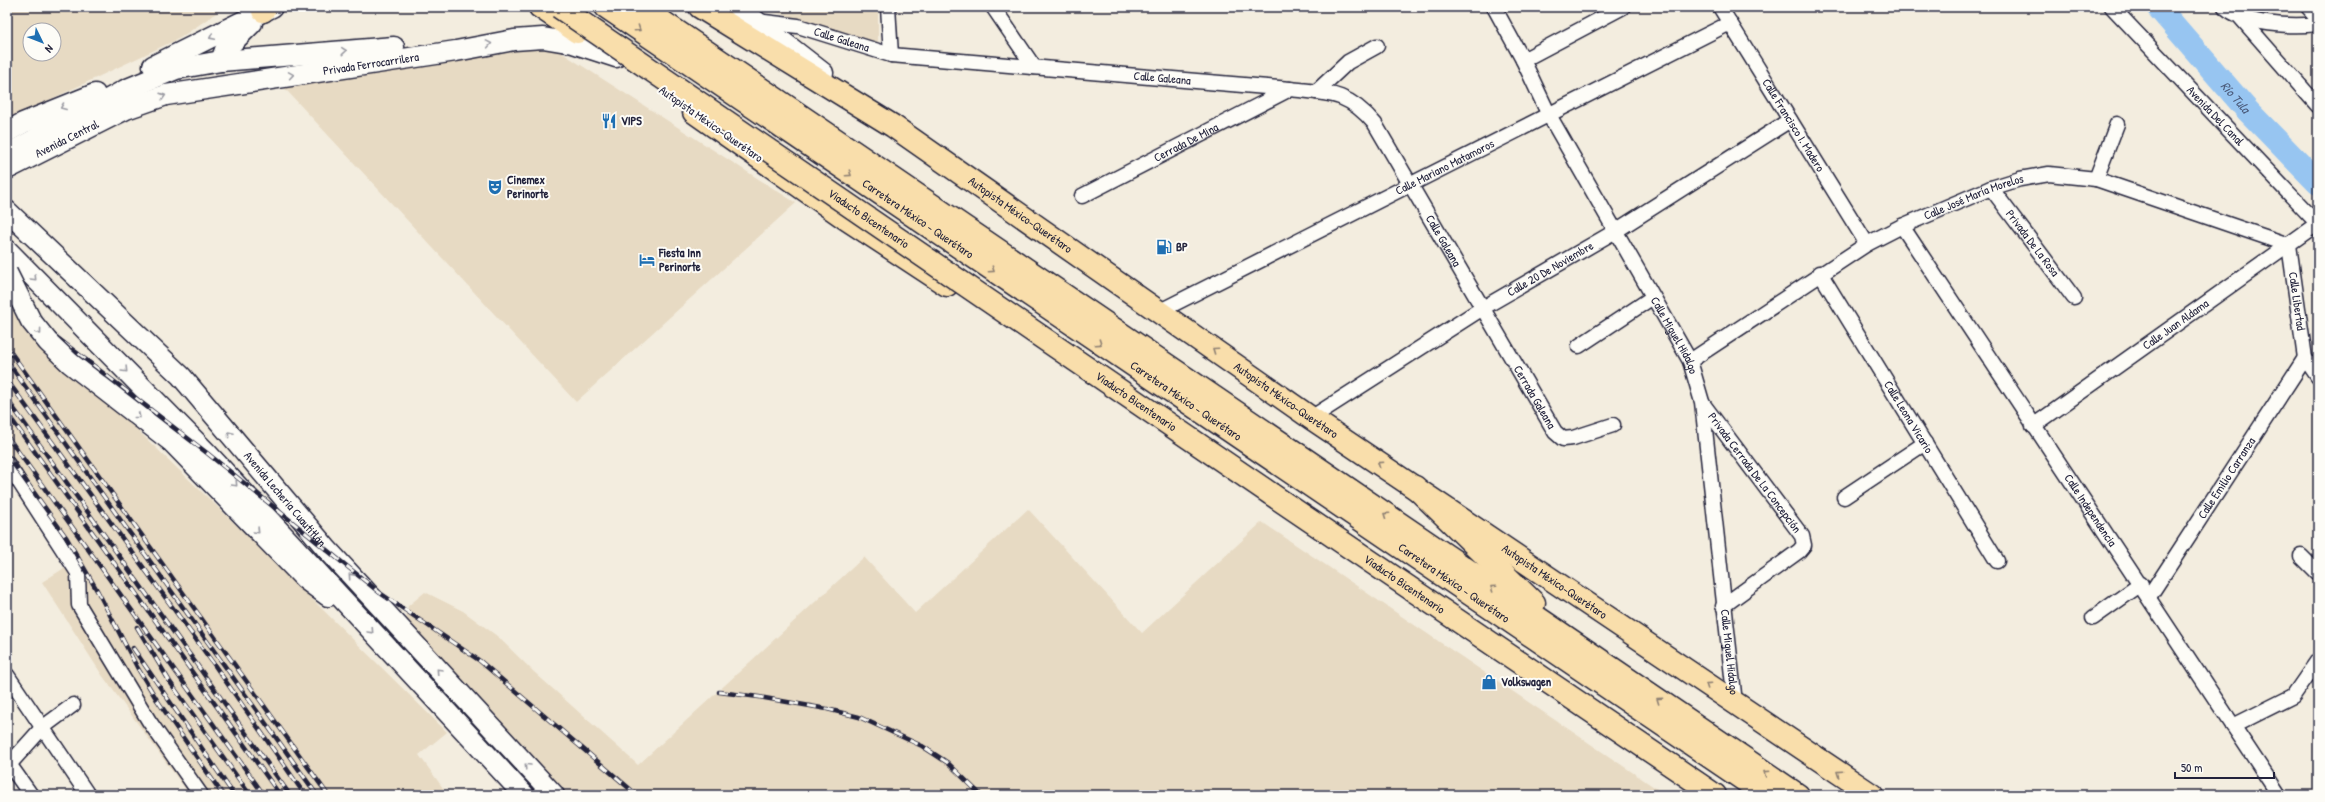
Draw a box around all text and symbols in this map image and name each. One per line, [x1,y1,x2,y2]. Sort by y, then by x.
north arrow [22,22,62,62]
street label: Calle Galeana [812,22,872,56]
one-way arrow [634,24,641,32]
one-way arrow [209,32,216,40]
one-way arrow [486,41,492,49]
text: N [42,42,56,56]
one-way arrow [341,47,347,56]
street label: Privada Ferrocarrilera [322,48,420,79]
street label: Calle Galeana [1133,67,1192,89]
one-way arrow [288,71,294,80]
street label: Calle Francisco I. Madero [1758,75,1829,175]
water label: Río Tula [2217,77,2256,118]
street label: Autopista México-Querétaro [656,81,767,166]
street label: Avenida Del Canal [2183,82,2249,150]
one-way arrow [159,92,166,101]
one-way arrow [60,102,67,110]
restaurant icon: VIPS [600,112,618,130]
place label: VIPS [621,112,642,129]
street label: Avenida Central [32,115,102,162]
street label: Cerrada De Mina [1150,118,1221,166]
street label: Calle Mariano Matamoros [1392,134,1497,199]
one-way arrow [845,169,852,177]
street label: Calle José María Morelos [1921,169,2025,224]
place label: Cinemex Perinorte [507,171,549,202]
street label: Autopista México-Querétaro [965,172,1076,257]
street label: Carretera México - Querétaro [859,174,977,262]
theatre icon: Cinemex Perinorte [486,178,504,196]
street label: Viaducto Bicentenario [825,184,913,252]
street label: Privada De La Rosa [2002,206,2064,280]
street label: Calle Galeana [1422,212,1466,270]
street label: Calle 20 De Noviembre [1504,237,1597,300]
fuel station icon: BP [1155,238,1173,256]
place label: BP [1176,238,1188,255]
place label: Fiesta Inn Perinorte [658,244,701,275]
hotel icon: Fiesta Inn Perinorte [638,251,656,269]
one-way arrow [987,265,994,272]
street label: Calle Libertad [2285,271,2310,332]
one-way arrow [29,273,37,281]
street label: Calle Miguel Hidalgo [1647,293,1702,376]
street label: Calle Juan Aldama [2139,295,2212,354]
one-way arrow [35,327,42,334]
one-way arrow [1095,338,1102,346]
one-way arrow [1213,348,1220,355]
street label: Carretera México - Querétaro [1127,357,1245,445]
street label: Autopista México-Querétaro [1231,358,1342,442]
street label: Cerrada Galeana [1510,362,1560,432]
one-way arrow [121,365,128,373]
street label: Viaducto Bicentenario [1092,367,1180,435]
street label: Calle Leona Vicario [1880,377,1938,456]
street label: Privada Cerrada De La Concepción [1704,409,1806,536]
one-way arrow [133,411,140,418]
one-way arrow [228,432,235,439]
street label: Calle Emilio Carranza [2193,433,2259,522]
street label: Avenida Lecheria Cuautitlán [240,448,330,550]
one-way arrow [1377,461,1384,468]
street label: Calle Independencia [2060,470,2121,550]
one-way arrow [231,479,238,487]
one-way arrow [1383,513,1390,520]
one-way arrow [252,526,259,533]
street label: Carretera México - Querétaro [1395,539,1513,627]
street label: Autopista México-Querétaro [1499,540,1611,623]
street label: Viaducto Bicentenario [1360,550,1449,618]
one-way arrow [348,573,355,581]
one-way arrow [1490,585,1497,593]
street label: Calle Miguel Hidalgo [1717,608,1743,696]
one-way arrow [366,626,374,634]
one-way arrow [436,668,444,676]
shop icon: Volkswagen [1480,673,1498,691]
place label: Volkswagen [1501,673,1552,691]
one-way arrow [1705,682,1712,690]
one-way arrow [1656,697,1663,705]
scale bar [2175,754,2274,780]
text: 50 m [2181,759,2202,776]
one-way arrow [525,764,532,771]
one-way arrow [1763,770,1770,778]
one-way arrow [1836,770,1843,778]

